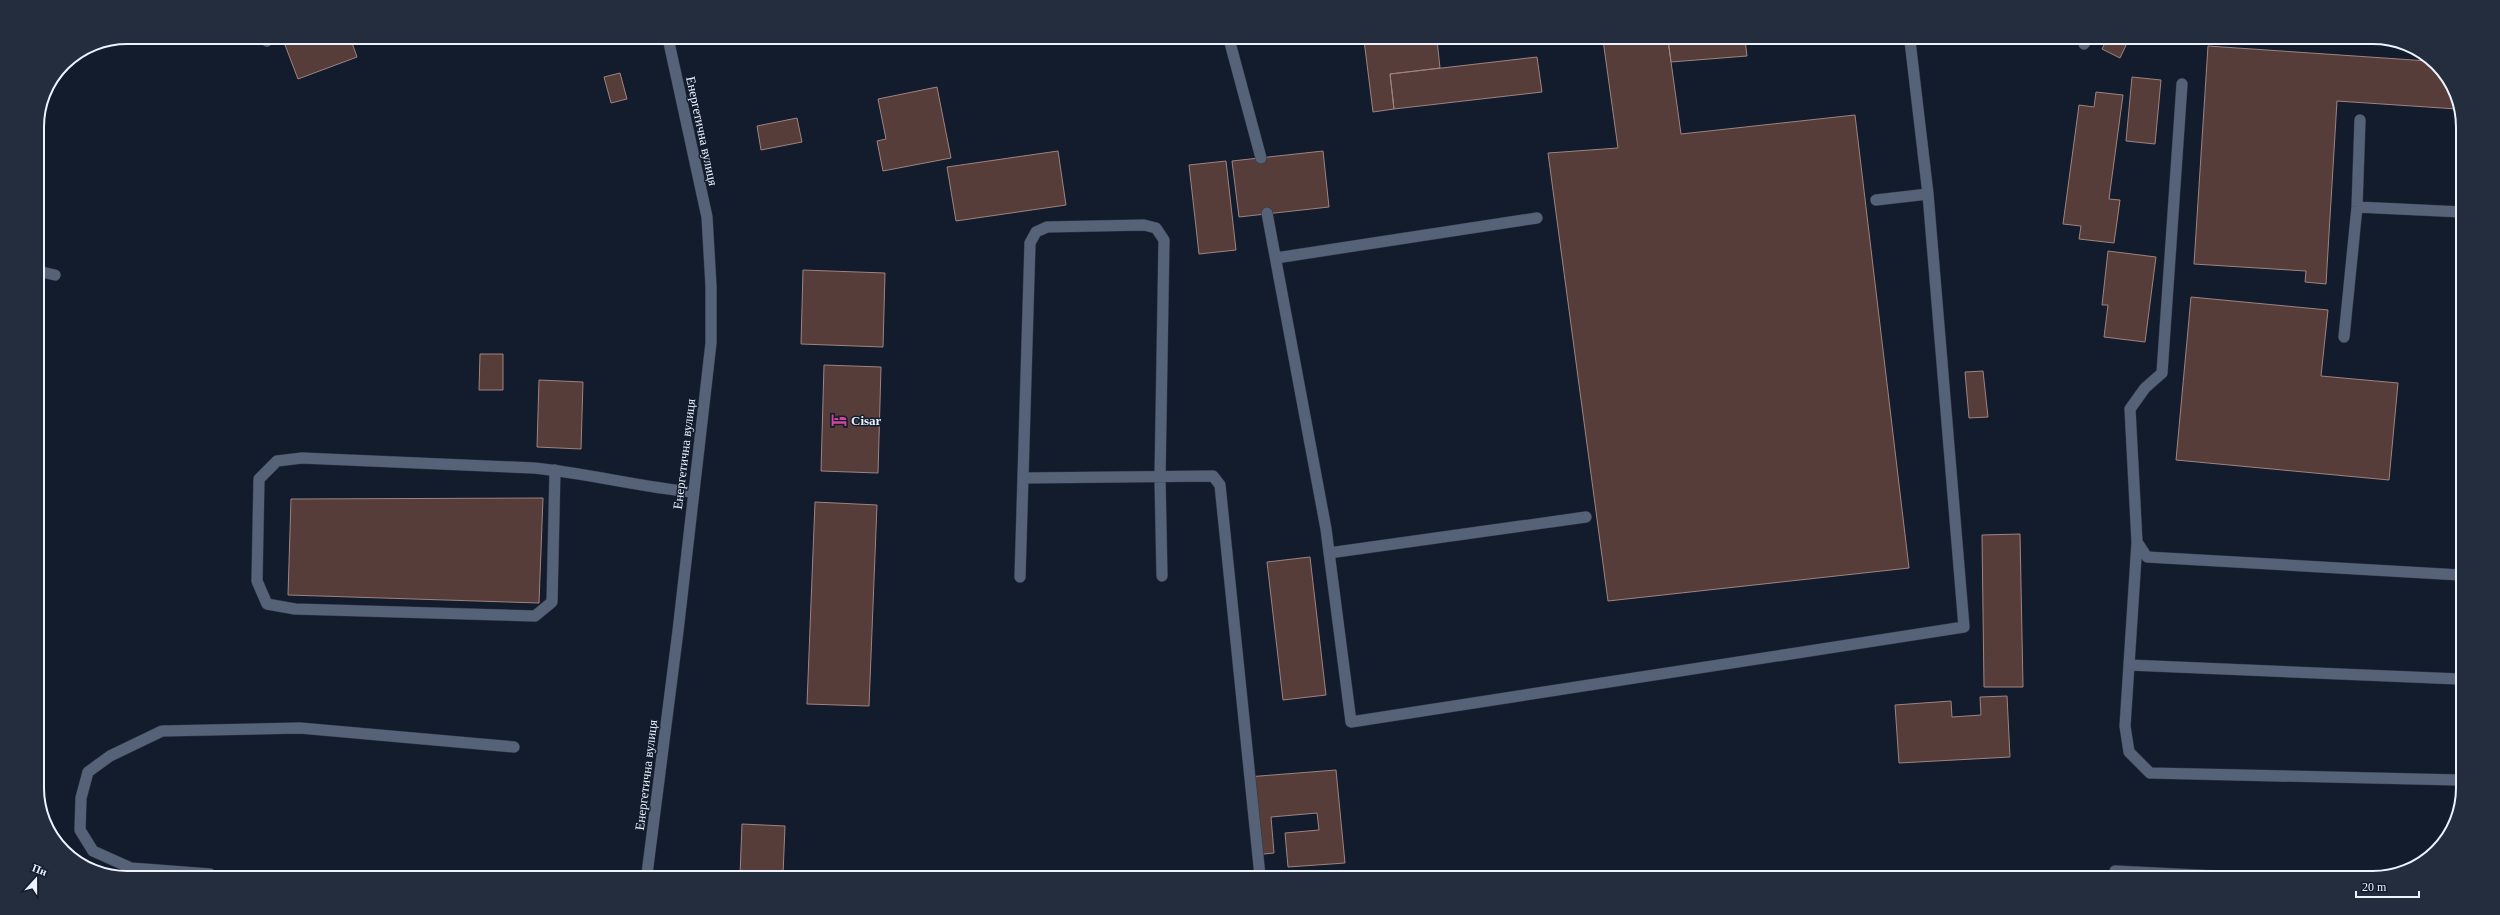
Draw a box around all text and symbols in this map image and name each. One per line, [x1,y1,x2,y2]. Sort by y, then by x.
street label: Енергетична вулиця [683,75,721,187]
street label: Енергетична вулиця [670,398,698,510]
hotel icon: Cisar [830,411,848,429]
place label: Cisar [851,413,882,428]
street label: Енергетична вулиця [632,719,660,831]
north arrow [16,859,56,899]
text: Пн [30,861,49,878]
scale bar [2356,873,2419,899]
text: 20 m [2362,880,2387,894]

